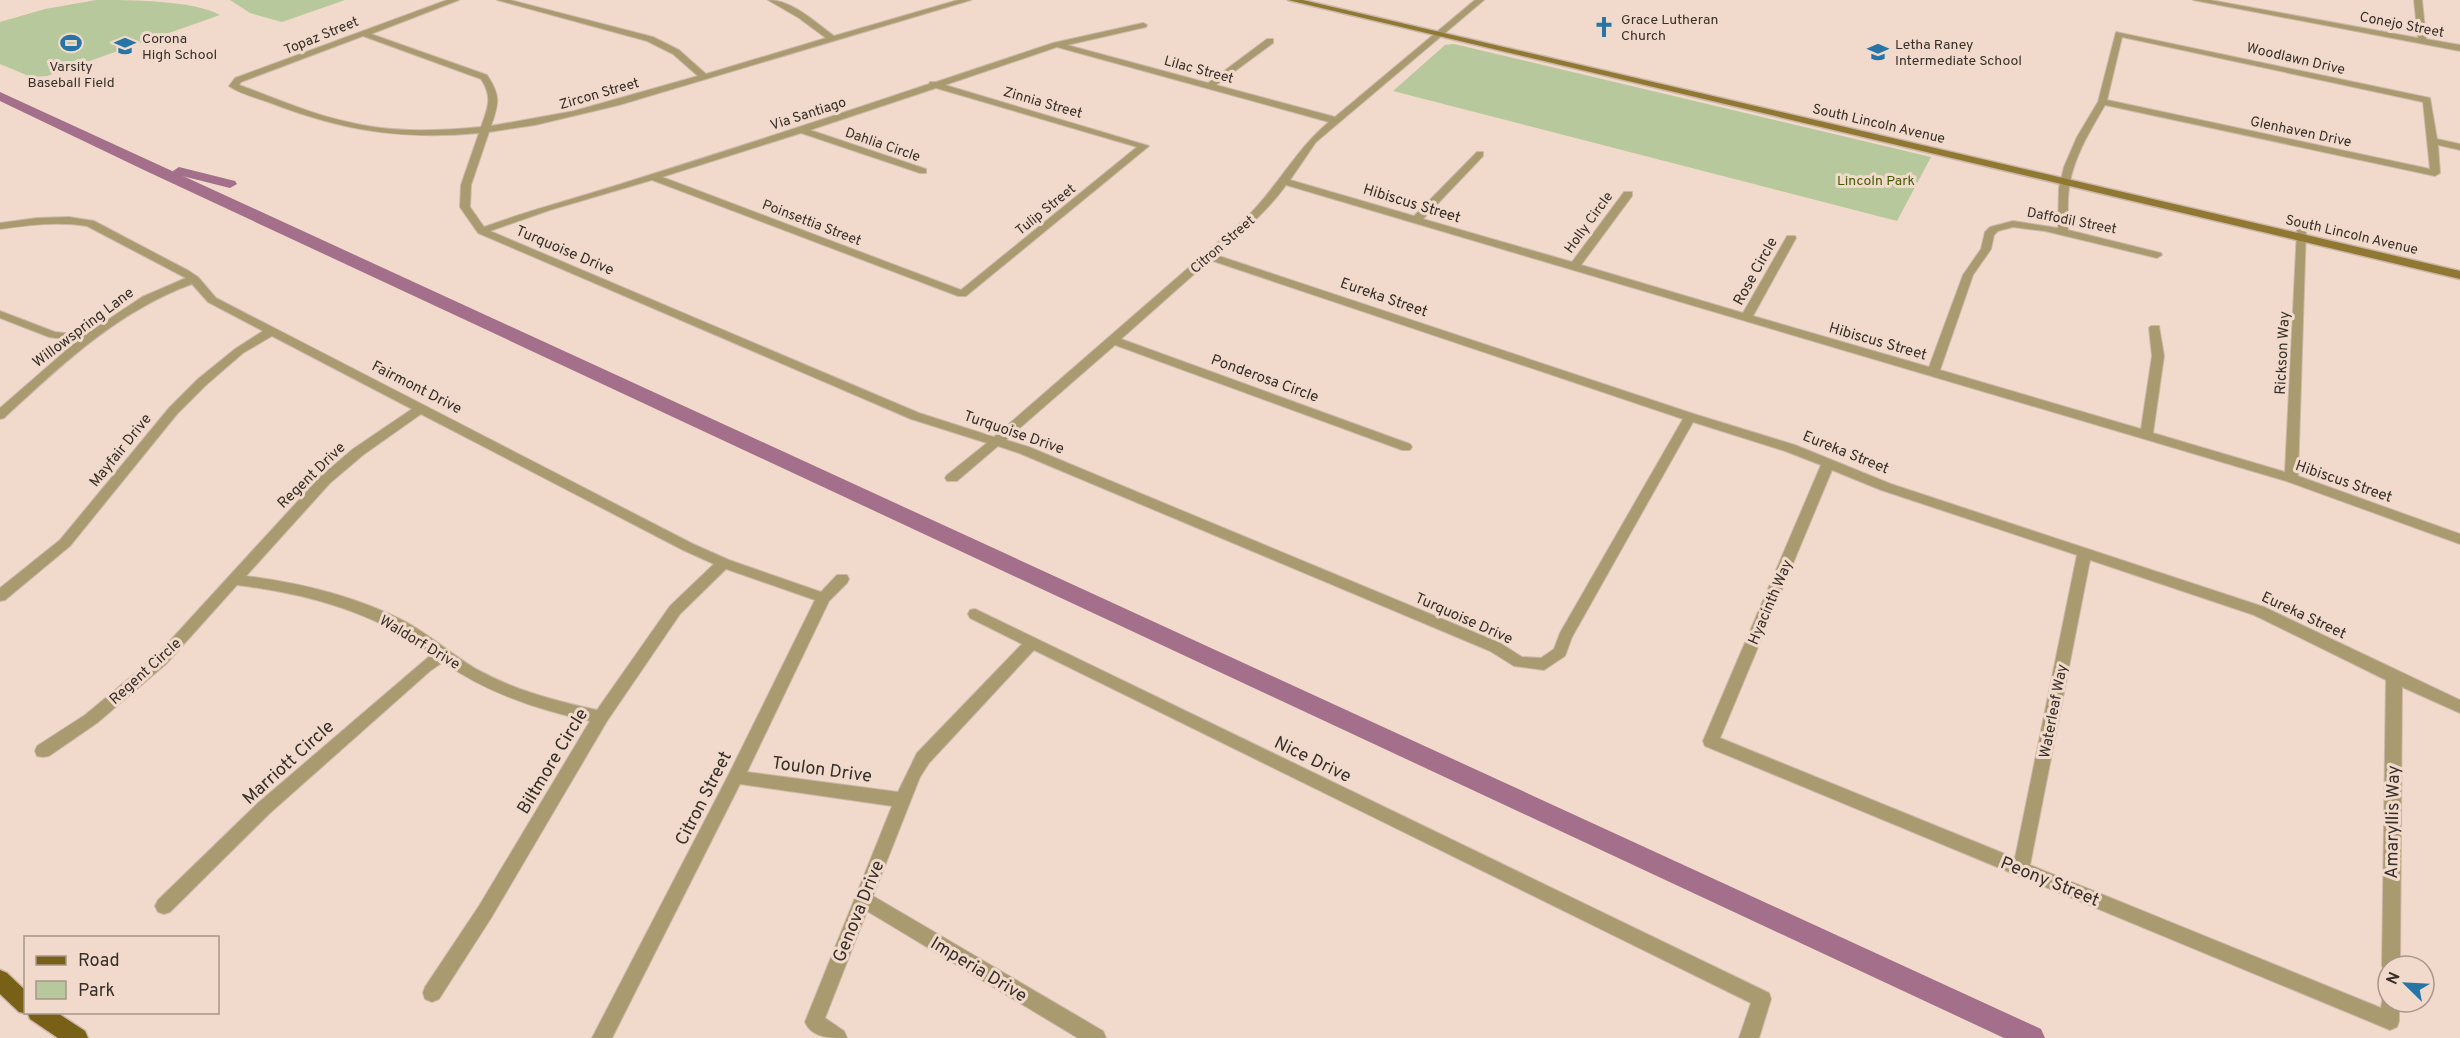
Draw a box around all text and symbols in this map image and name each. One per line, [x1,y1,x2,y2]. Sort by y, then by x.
street label: Conejo Street [2358,9,2445,42]
place label: Grace Lutheran Church [1621,12,1718,45]
street label: Topaz Street [282,14,361,59]
church icon: Grace Lutheran Church [1592,15,1616,39]
sports icon: Varsity Baseball Field [59,31,83,55]
place label: Corona High School [142,31,217,64]
school or university icon: Corona High School [113,34,137,58]
place label: Letha Raney Intermediate School [1895,37,2022,70]
school or university icon: Letha Raney Intermediate School [1866,40,1890,64]
street label: Woodlawn Drive [2245,40,2347,79]
street label: Lilac Street [1162,53,1235,88]
place label: Varsity Baseball Field [27,59,115,92]
street label: Zircon Street [558,75,641,114]
street label: Zinnia Street [1001,84,1084,123]
street label: Via Santiago [768,94,849,135]
street label: South Lincoln Avenue [1811,101,1947,148]
street label: Glenhaven Drive [2248,113,2353,152]
street label: Dahlia Circle [843,125,922,166]
park label: Lincoln Park [1837,173,1915,190]
street label: Tulip Street [1012,181,1079,240]
street label: Hibiscus Street [1360,181,1463,228]
street label: Holly Circle [1561,189,1617,257]
street label: Poinsettia Street [760,197,863,250]
street label: Daffodil Street [2025,204,2118,239]
street label: South Lincoln Avenue [2284,212,2420,259]
street label: Citron Street [1187,213,1259,278]
street label: Turquoise Drive [512,222,617,281]
street label: Rose Circle [1730,234,1783,309]
street label: Eureka Street [1337,275,1430,322]
street label: Willowspring Lane [29,284,138,372]
street label: Rickson Way [2272,311,2295,395]
street label: Hibiscus Street [1826,319,1929,366]
street label: Ponderosa Circle [1208,351,1321,408]
street label: Fairmont Drive [368,357,465,419]
street label: Turquoise Drive [961,407,1066,460]
street label: Mayfair Drive [86,410,157,491]
street label: Eureka Street [1800,427,1891,479]
street label: Regent Drive [274,439,350,513]
street label: Hibiscus Street [2293,457,2394,508]
street label: Hyacinth Way [1745,557,1798,648]
street label: Eureka Street [2258,588,2349,644]
street label: Turquoise Drive [1411,589,1515,649]
street label: Waldorf Drive [375,612,463,675]
street label: Regent Circle [106,635,186,709]
street label: Waterleaf Way [2036,663,2073,760]
street label: Biltmore Circle [513,705,594,819]
street label: Marriott Circle [238,716,340,810]
street label: Nice Drive [1270,732,1355,789]
street label: Citron Street [671,748,738,850]
street label: Toulon Drive [770,752,873,789]
street label: Amaryllis Way [2381,765,2406,879]
street label: Peony Street [1997,852,2102,913]
street label: Genova Drive [829,857,890,966]
street label: Imperia Drive [926,932,1031,1008]
legend [24,936,219,1014]
text: Road [78,950,120,973]
north arrow [2376,954,2436,1014]
text: N [2383,969,2406,988]
text: Park [78,980,115,1003]

